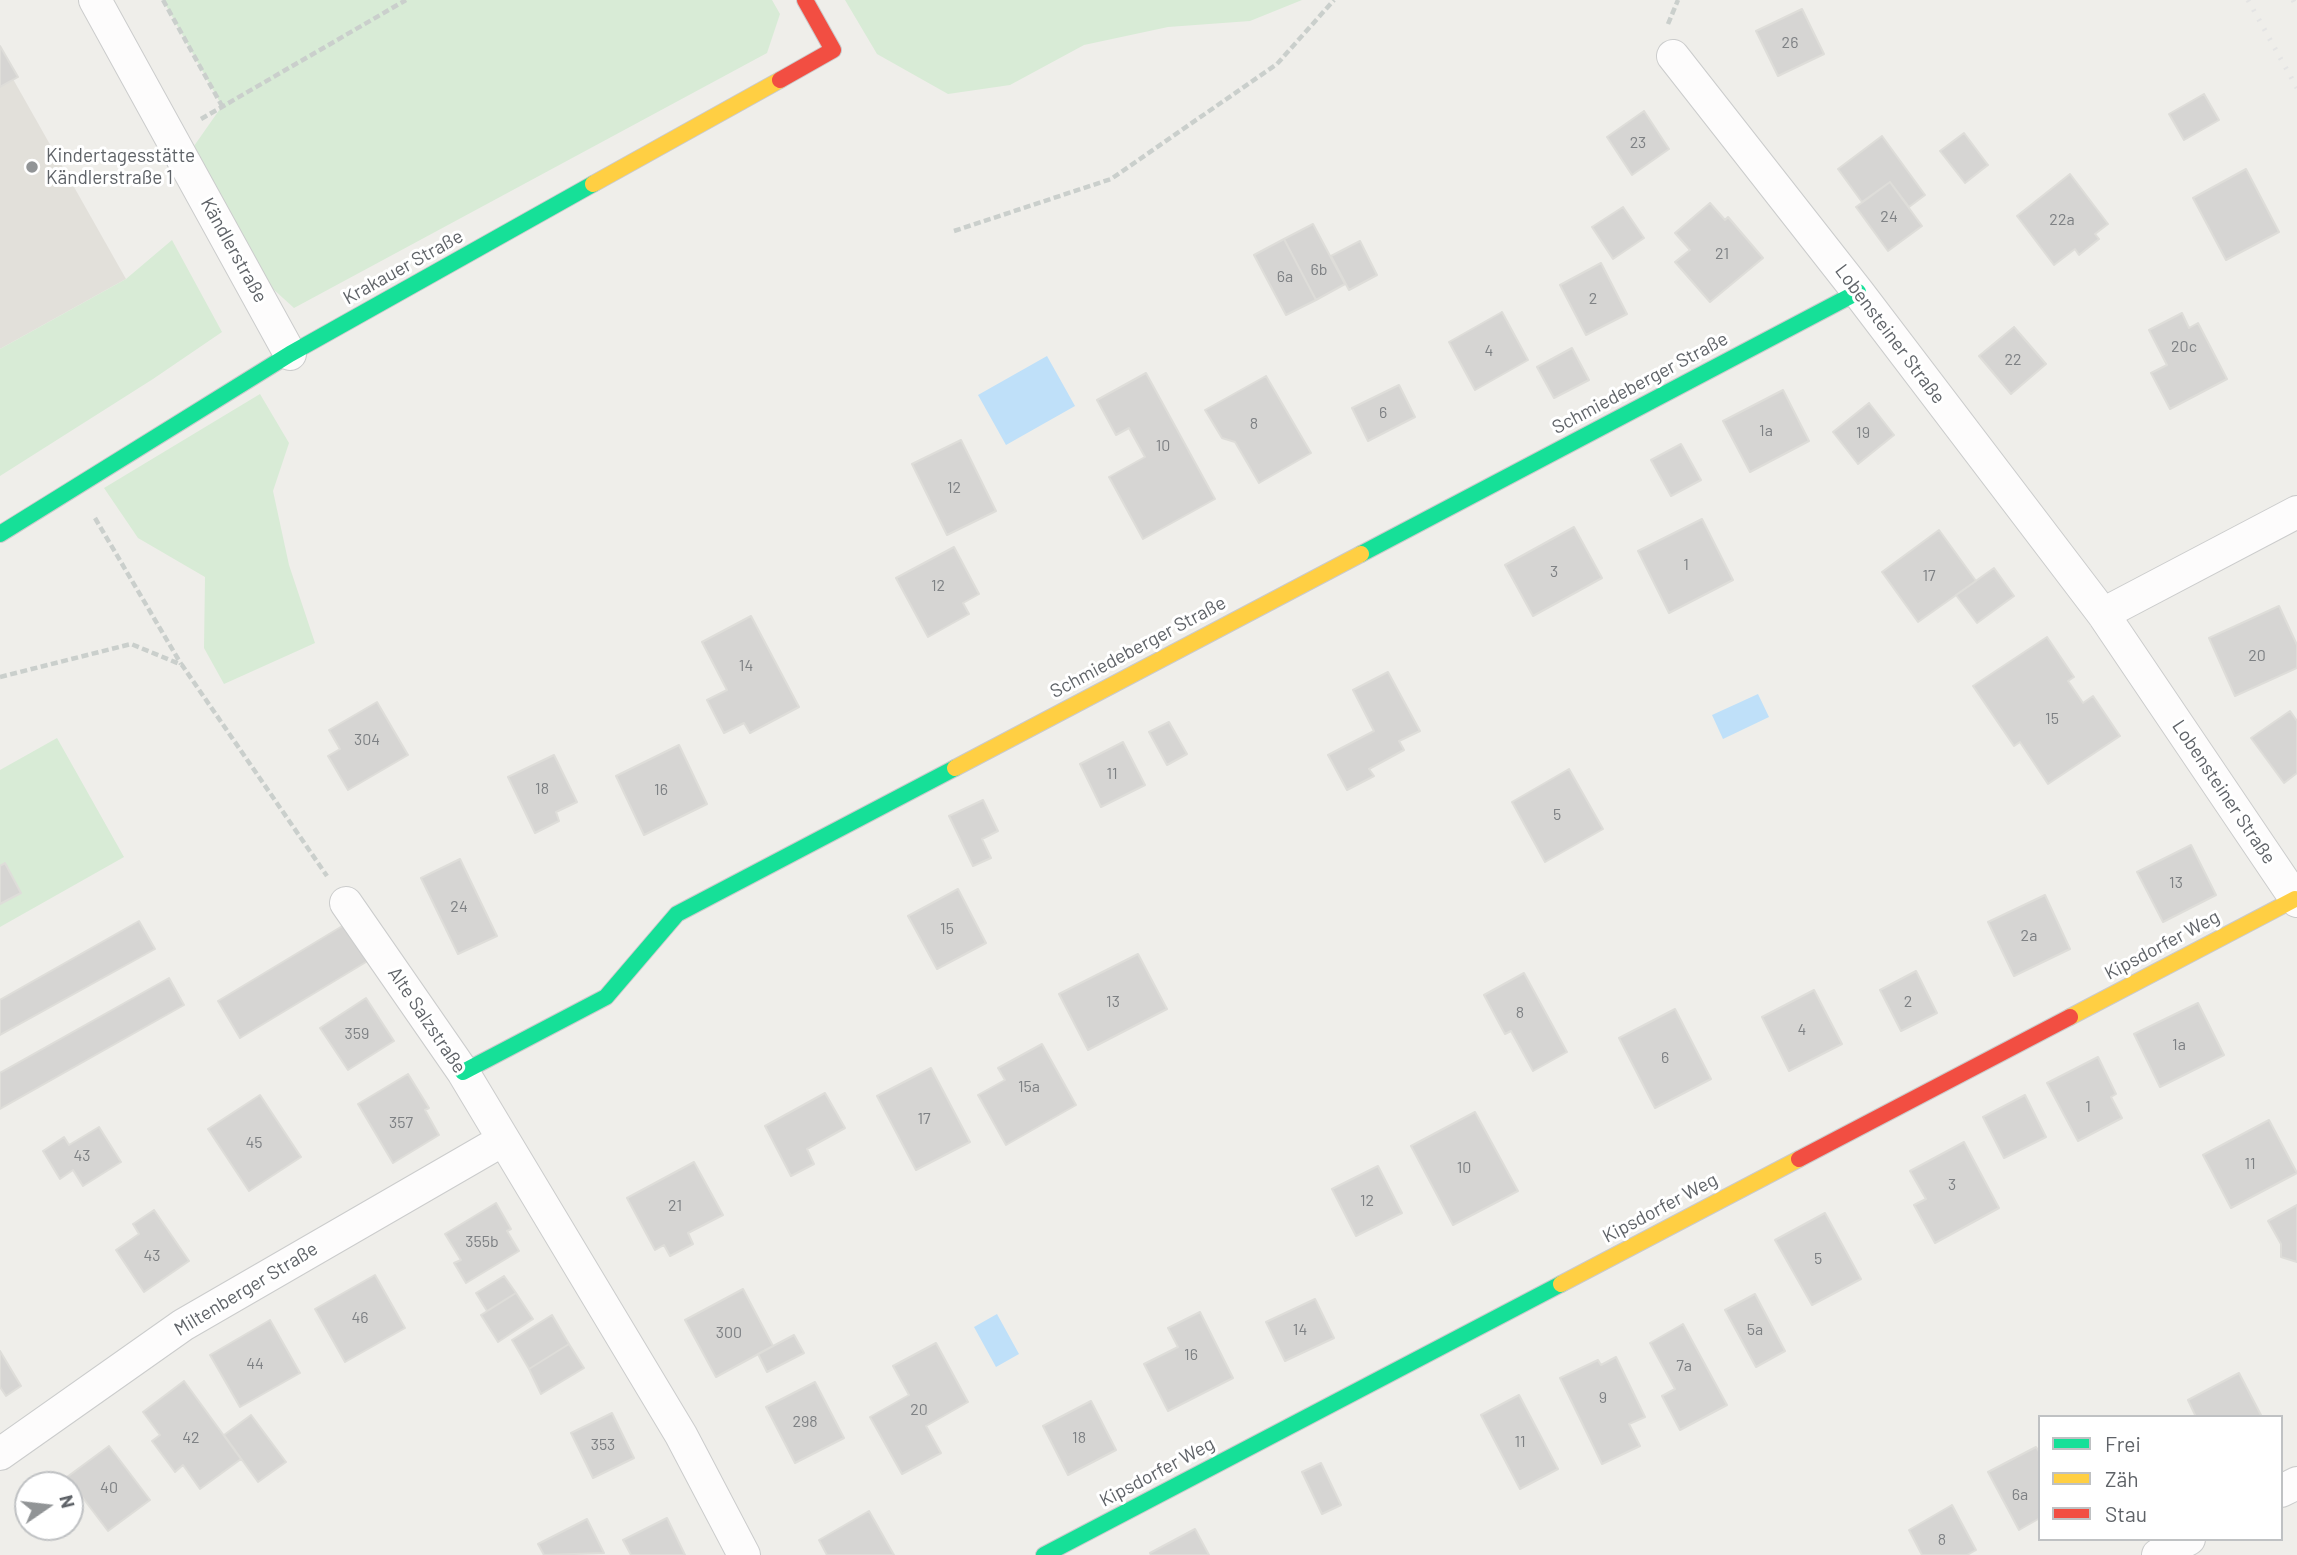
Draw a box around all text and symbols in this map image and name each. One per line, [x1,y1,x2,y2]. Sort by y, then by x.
house number: 26 [1782,33,1798,53]
house number: 23 [1630,133,1646,153]
place label: Kindertagesstätte Kändlerstraße 1 [46,145,195,189]
marker: Kindertagesstätte Kändlerstraße 1 [24,159,40,175]
street label: Kändlerstraße [196,194,272,306]
house number: 24 [1880,207,1898,227]
house number: 22a [2049,210,2075,230]
street label: Krakauer Straße [339,225,467,309]
house number: 21 [1715,244,1729,264]
house number: 6b [1311,260,1327,280]
street label: Lobensteiner Straße [1830,260,1950,408]
house number: 6a [1277,267,1293,287]
house number: 2 [1589,289,1597,309]
street label: Schmiedeberger Straße [1548,327,1732,439]
house number: 20c [2171,337,2197,357]
house number: 4 [1485,341,1493,361]
house number: 22 [2004,350,2022,370]
house number: 6 [1379,403,1387,423]
house number: 8 [1250,414,1258,434]
house number: 1a [1759,421,1773,441]
house number: 19 [1856,423,1870,443]
house number: 10 [1156,436,1170,456]
house number: 12 [947,478,961,498]
house number: 1 [1683,555,1689,575]
house number: 3 [1550,562,1558,582]
house number: 17 [1922,566,1936,586]
house number: 12 [931,576,945,596]
street label: Schmiedeberger Straße [1046,591,1230,703]
house number: 20 [2248,646,2266,666]
house number: 14 [739,656,753,676]
house number: 15 [2045,709,2059,729]
street label: Lobensteiner Straße [2167,716,2281,868]
house number: 304 [354,730,380,750]
house number: 11 [1106,764,1118,784]
house number: 18 [535,779,549,799]
house number: 16 [654,780,668,800]
house number: 5 [1553,805,1561,825]
house number: 13 [2169,873,2183,893]
house number: 24 [450,897,468,917]
street label: Kipsdorfer Weg [2101,905,2223,985]
house number: 15 [940,919,954,939]
house number: 2a [2021,926,2037,946]
street label: Alte Salzstraße [383,962,471,1078]
house number: 13 [1106,992,1120,1012]
house number: 2 [1904,992,1912,1012]
house number: 8 [1516,1003,1524,1023]
house number: 4 [1798,1020,1806,1040]
house number: 359 [345,1024,369,1044]
house number: 1a [2172,1035,2186,1055]
house number: 6 [1661,1048,1669,1068]
house number: 15a [1018,1077,1040,1097]
house number: 1 [2085,1097,2091,1117]
house number: 17 [917,1109,931,1129]
house number: 357 [389,1113,413,1133]
house number: 45 [245,1133,263,1153]
house number: 43 [73,1146,91,1166]
house number: 11 [2244,1154,2256,1174]
house number: 10 [1457,1158,1471,1178]
street label: Kipsdorfer Weg [1599,1168,1721,1248]
house number: 3 [1948,1175,1956,1195]
house number: 12 [1360,1191,1374,1211]
house number: 21 [668,1196,682,1216]
house number: 355b [465,1232,499,1252]
street label: Miltenberger Straße [170,1237,322,1341]
house number: 43 [143,1246,161,1266]
house number: 5 [1814,1249,1822,1269]
house number: 46 [351,1308,369,1328]
house number: 14 [1293,1320,1307,1340]
house number: 5a [1747,1320,1763,1340]
house number: 300 [716,1323,742,1343]
house number: 16 [1184,1345,1198,1365]
house number: 44 [246,1354,264,1374]
house number: 7a [1676,1356,1692,1376]
house number: 9 [1599,1388,1607,1408]
house number: 20 [910,1400,928,1420]
house number: 298 [792,1412,818,1432]
legend [2038,1415,2283,1541]
house number: 42 [182,1428,200,1448]
house number: 18 [1072,1428,1086,1448]
text: Frei [2105,1431,2141,1456]
street label: Kipsdorfer Weg [1096,1432,1218,1512]
house number: 11 [1514,1432,1526,1452]
house number: 353 [591,1435,615,1455]
text: Zäh [2105,1466,2139,1491]
north arrow [14,1471,84,1541]
house number: 40 [100,1478,118,1498]
house number: 6a [2012,1485,2028,1505]
text: N [55,1492,81,1510]
text: Stau [2105,1501,2147,1526]
house number: 8 [1938,1530,1946,1550]

